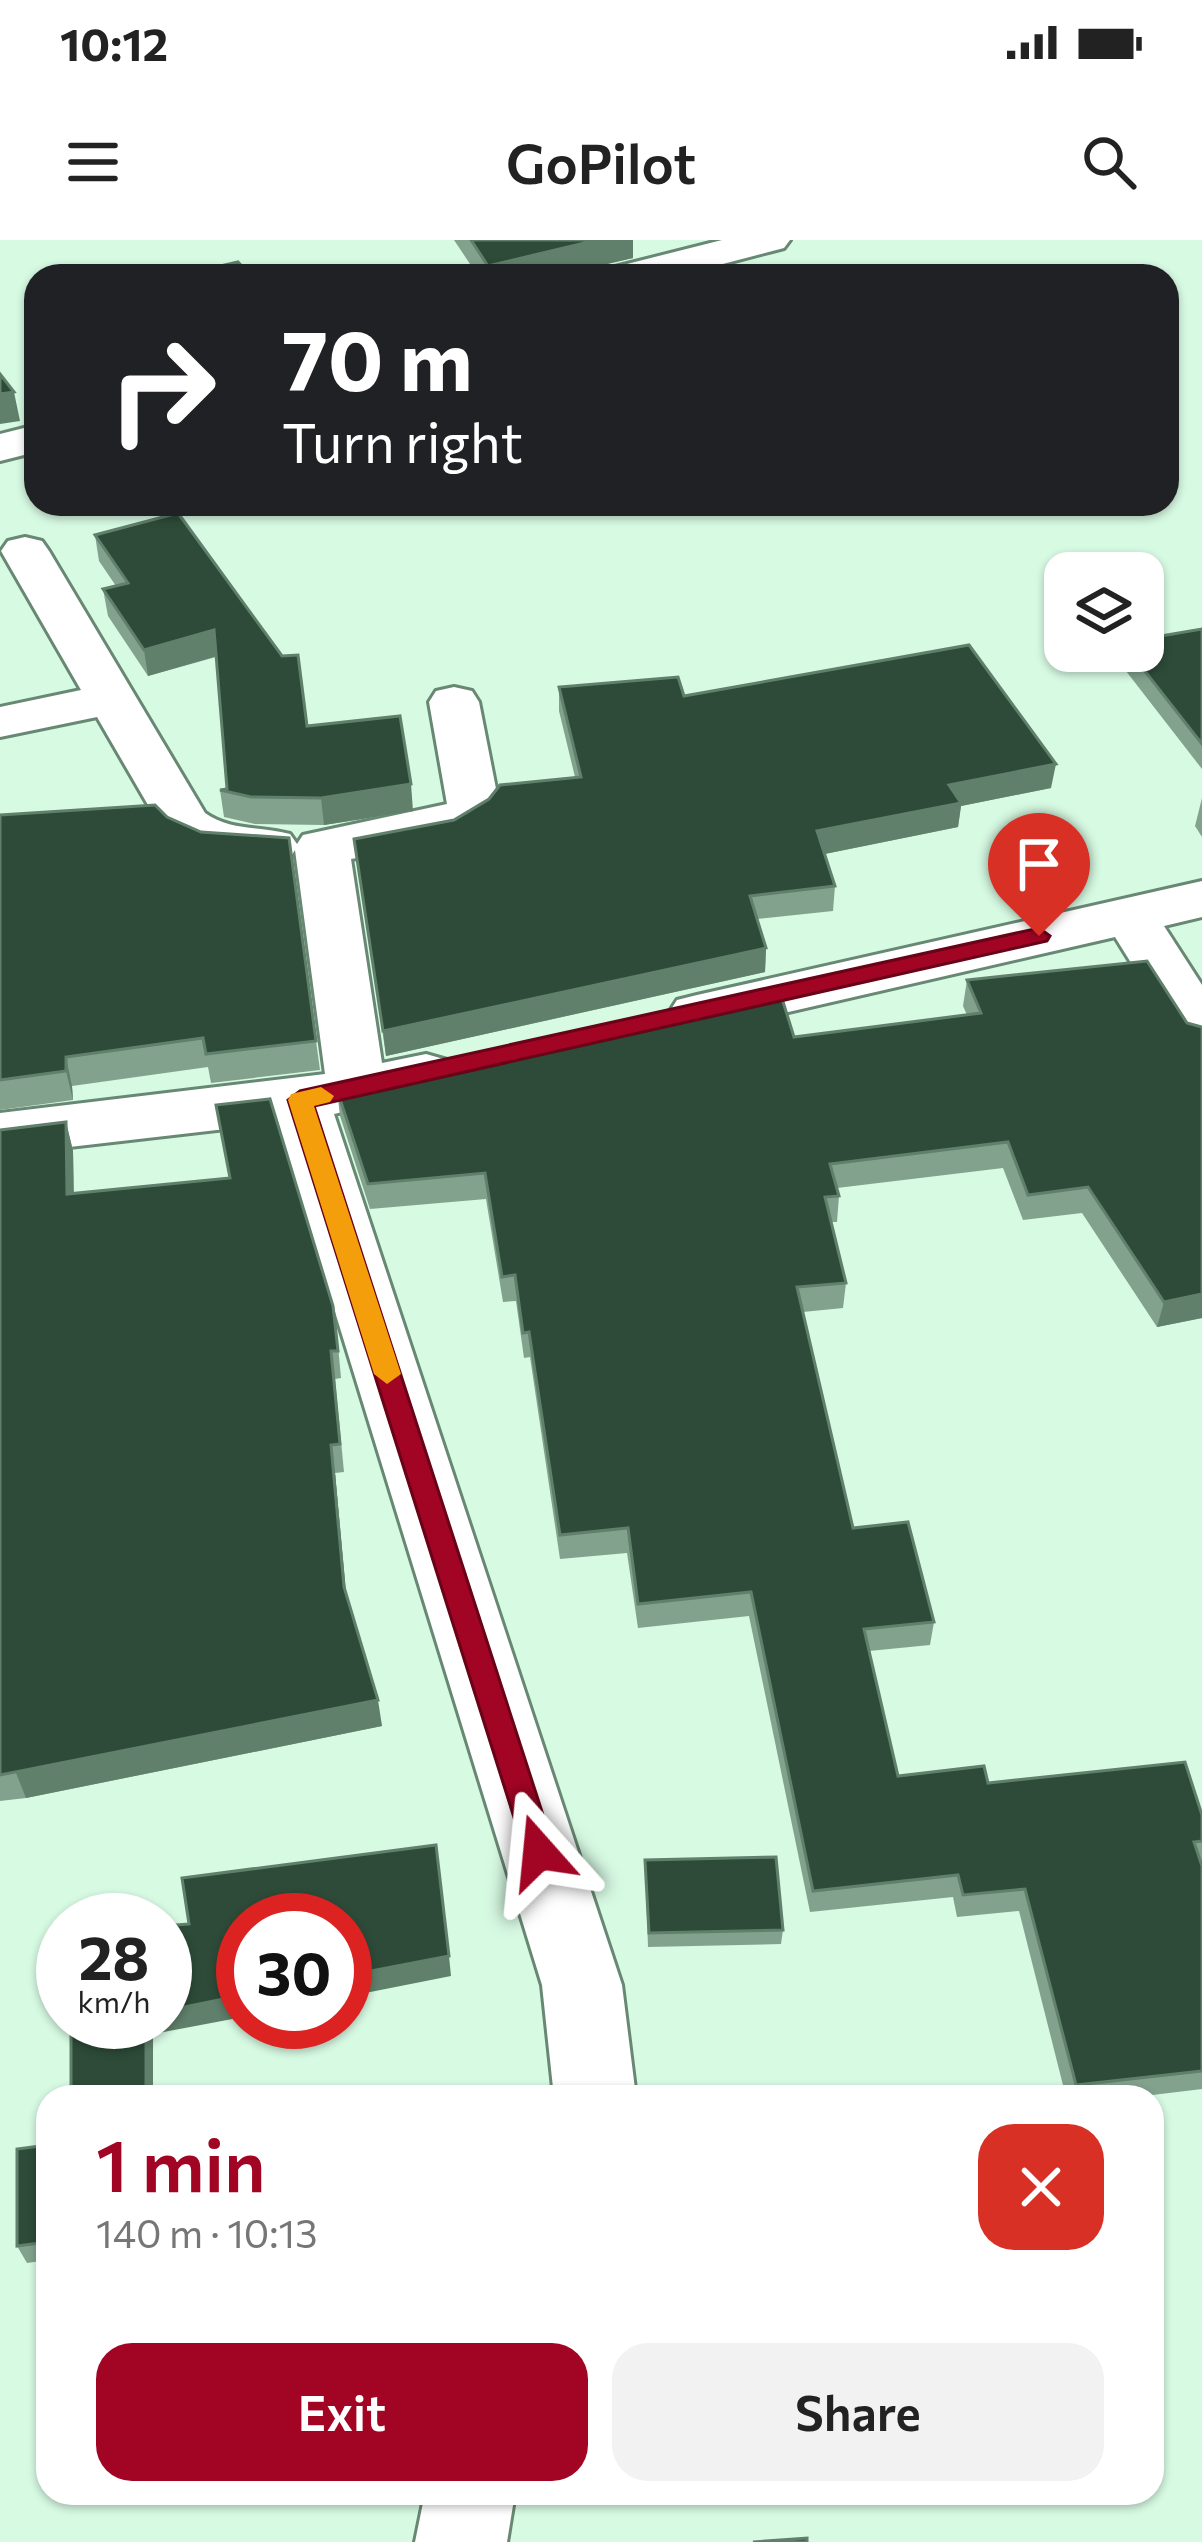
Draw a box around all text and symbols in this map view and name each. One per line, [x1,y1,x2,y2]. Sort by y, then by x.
text: 10:12 [60,15,168,70]
icon: menu [60,129,126,195]
text: GoPilot [506,129,696,195]
icon: search [1076,129,1142,195]
text: 70 m [282,306,473,408]
icon: right [84,312,240,468]
text: Turn right [282,408,523,474]
map controls [1044,552,1164,672]
button: layers [1044,552,1164,672]
pin [988,813,1090,936]
icon: arrive [1006,831,1072,897]
position arrow [476,1789,602,1915]
speed limit sign: 30 [216,1893,372,2049]
text: 28 [79,1919,149,1992]
text: km/h [78,1982,150,2019]
text: 1 min [96,2119,266,2207]
button: close [978,2124,1104,2250]
text: 140 m · 10:13 [96,2208,317,2256]
button: Exit [96,2343,588,2481]
button: Share [612,2343,1104,2481]

